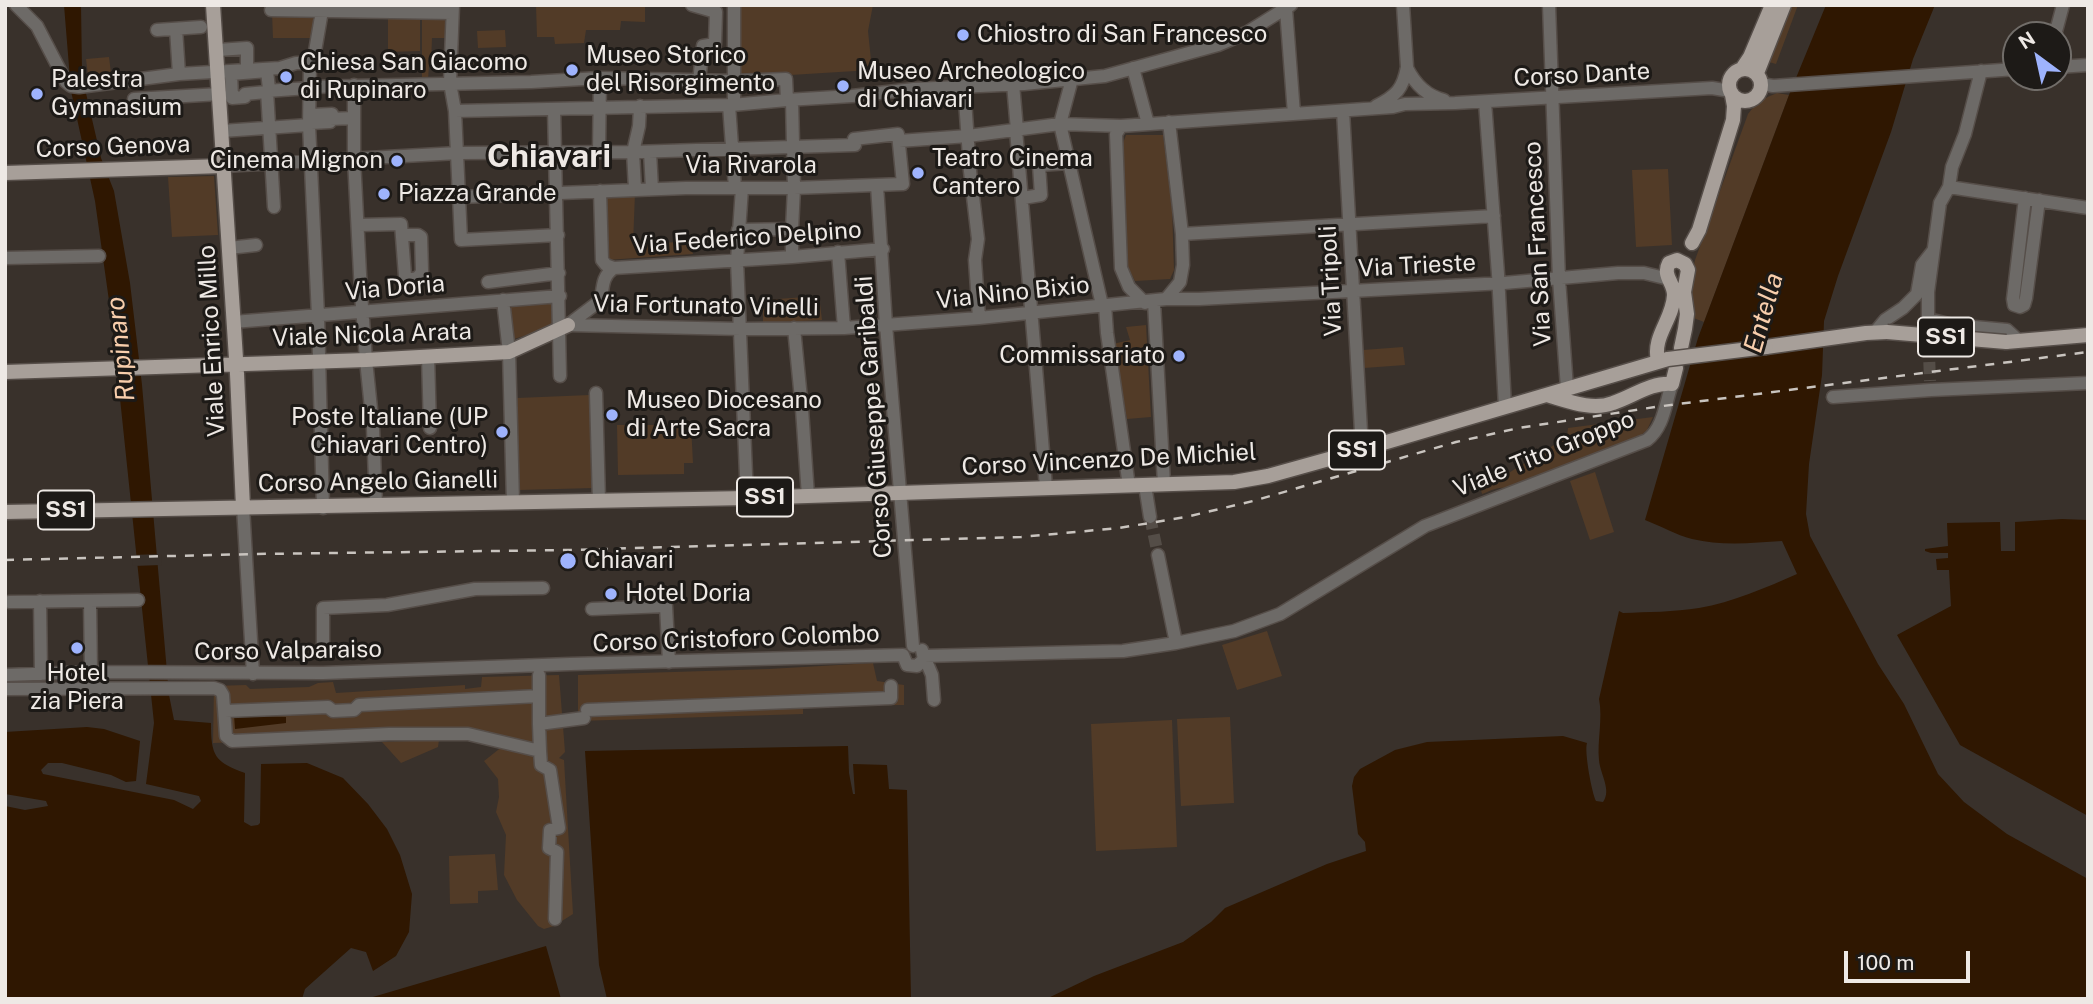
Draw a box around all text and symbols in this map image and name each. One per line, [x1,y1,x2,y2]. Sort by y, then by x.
place label: Chiostro di San Francesco [977,21,1267,49]
north arrow [2002,21,2072,91]
marker: Chiostro di San Francesco [955,27,971,43]
text: N [2014,27,2039,53]
place label: Museo Storico del Risorgimento [586,42,775,98]
place label: Chiesa San Giacomo di Rupinaro [300,49,528,105]
street label: Corso Dante [1513,57,1651,93]
place label: Museo Archeologico di Chiavari [857,58,1085,114]
marker: Museo Storico del Risorgimento [564,62,580,78]
place label: Palestra Gymnasium [51,66,182,122]
marker: Chiesa San Giacomo di Rupinaro [278,69,294,85]
marker: Museo Archeologico di Chiavari [835,78,851,94]
marker: Palestra Gymnasium [29,86,45,102]
street label: Corso Genova [35,130,191,164]
district label: Chiavari [487,138,611,176]
street label: Via San Francesco [1518,141,1558,347]
place label: Teatro Cinema Cantero [932,145,1093,201]
place label: Cinema Mignon [210,147,383,175]
street label: Via Rivarola [685,152,817,180]
marker: Cinema Mignon [389,153,405,169]
marker: Teatro Cinema Cantero [910,165,926,181]
place label: Piazza Grande [398,180,557,208]
marker: Piazza Grande [376,186,392,202]
street label: Via Federico Delpino [632,216,862,260]
street label: Via Tripoli [1314,225,1348,337]
street label: Viale Enrico Millo [193,244,231,438]
street label: Via Trieste [1357,249,1477,283]
street label: Via Doria [344,269,446,307]
water label: Entella [1738,270,1790,356]
street label: Via Nino Bixio [935,271,1091,315]
street label: Corso Giuseppe Garibaldi [850,275,898,559]
street label: Via Fortunato Vinelli [593,290,819,322]
water label: Rupinaro [100,295,142,403]
street label: Viale Nicola Arata [272,317,472,353]
road number: SS1 [1918,318,1974,356]
place label: Commissariato [999,342,1165,370]
marker: Commissariato [1171,348,1187,364]
place label: Museo Diocesano di Arte Sacra [626,387,822,443]
place label: Poste Italiane (UP Chiavari Centro) [291,404,488,460]
street label: Viale Tito Groppo [1449,405,1639,503]
marker: Museo Diocesano di Arte Sacra [604,407,620,423]
marker: Poste Italiane (UP Chiavari Centro) [494,424,510,440]
road number: SS1 [1329,431,1385,470]
street label: Corso Vincenzo De Michiel [961,438,1257,482]
street label: Corso Angelo Gianelli [258,466,498,498]
road number: SS1 [737,477,793,516]
road number: SS1 [38,490,94,530]
place label: Chiavari [584,547,674,575]
marker: Chiavari [558,551,578,571]
place label: Hotel Doria [625,580,751,608]
marker: Hotel Doria [603,586,619,602]
street label: Corso Cristoforo Colombo [592,620,880,658]
street label: Corso Valparaiso [194,635,382,667]
marker: Hotel zia Piera [69,640,85,656]
place label: Hotel zia Piera [30,660,124,716]
scale bar [1848,937,1974,981]
text: 100 m [1857,950,1914,975]

